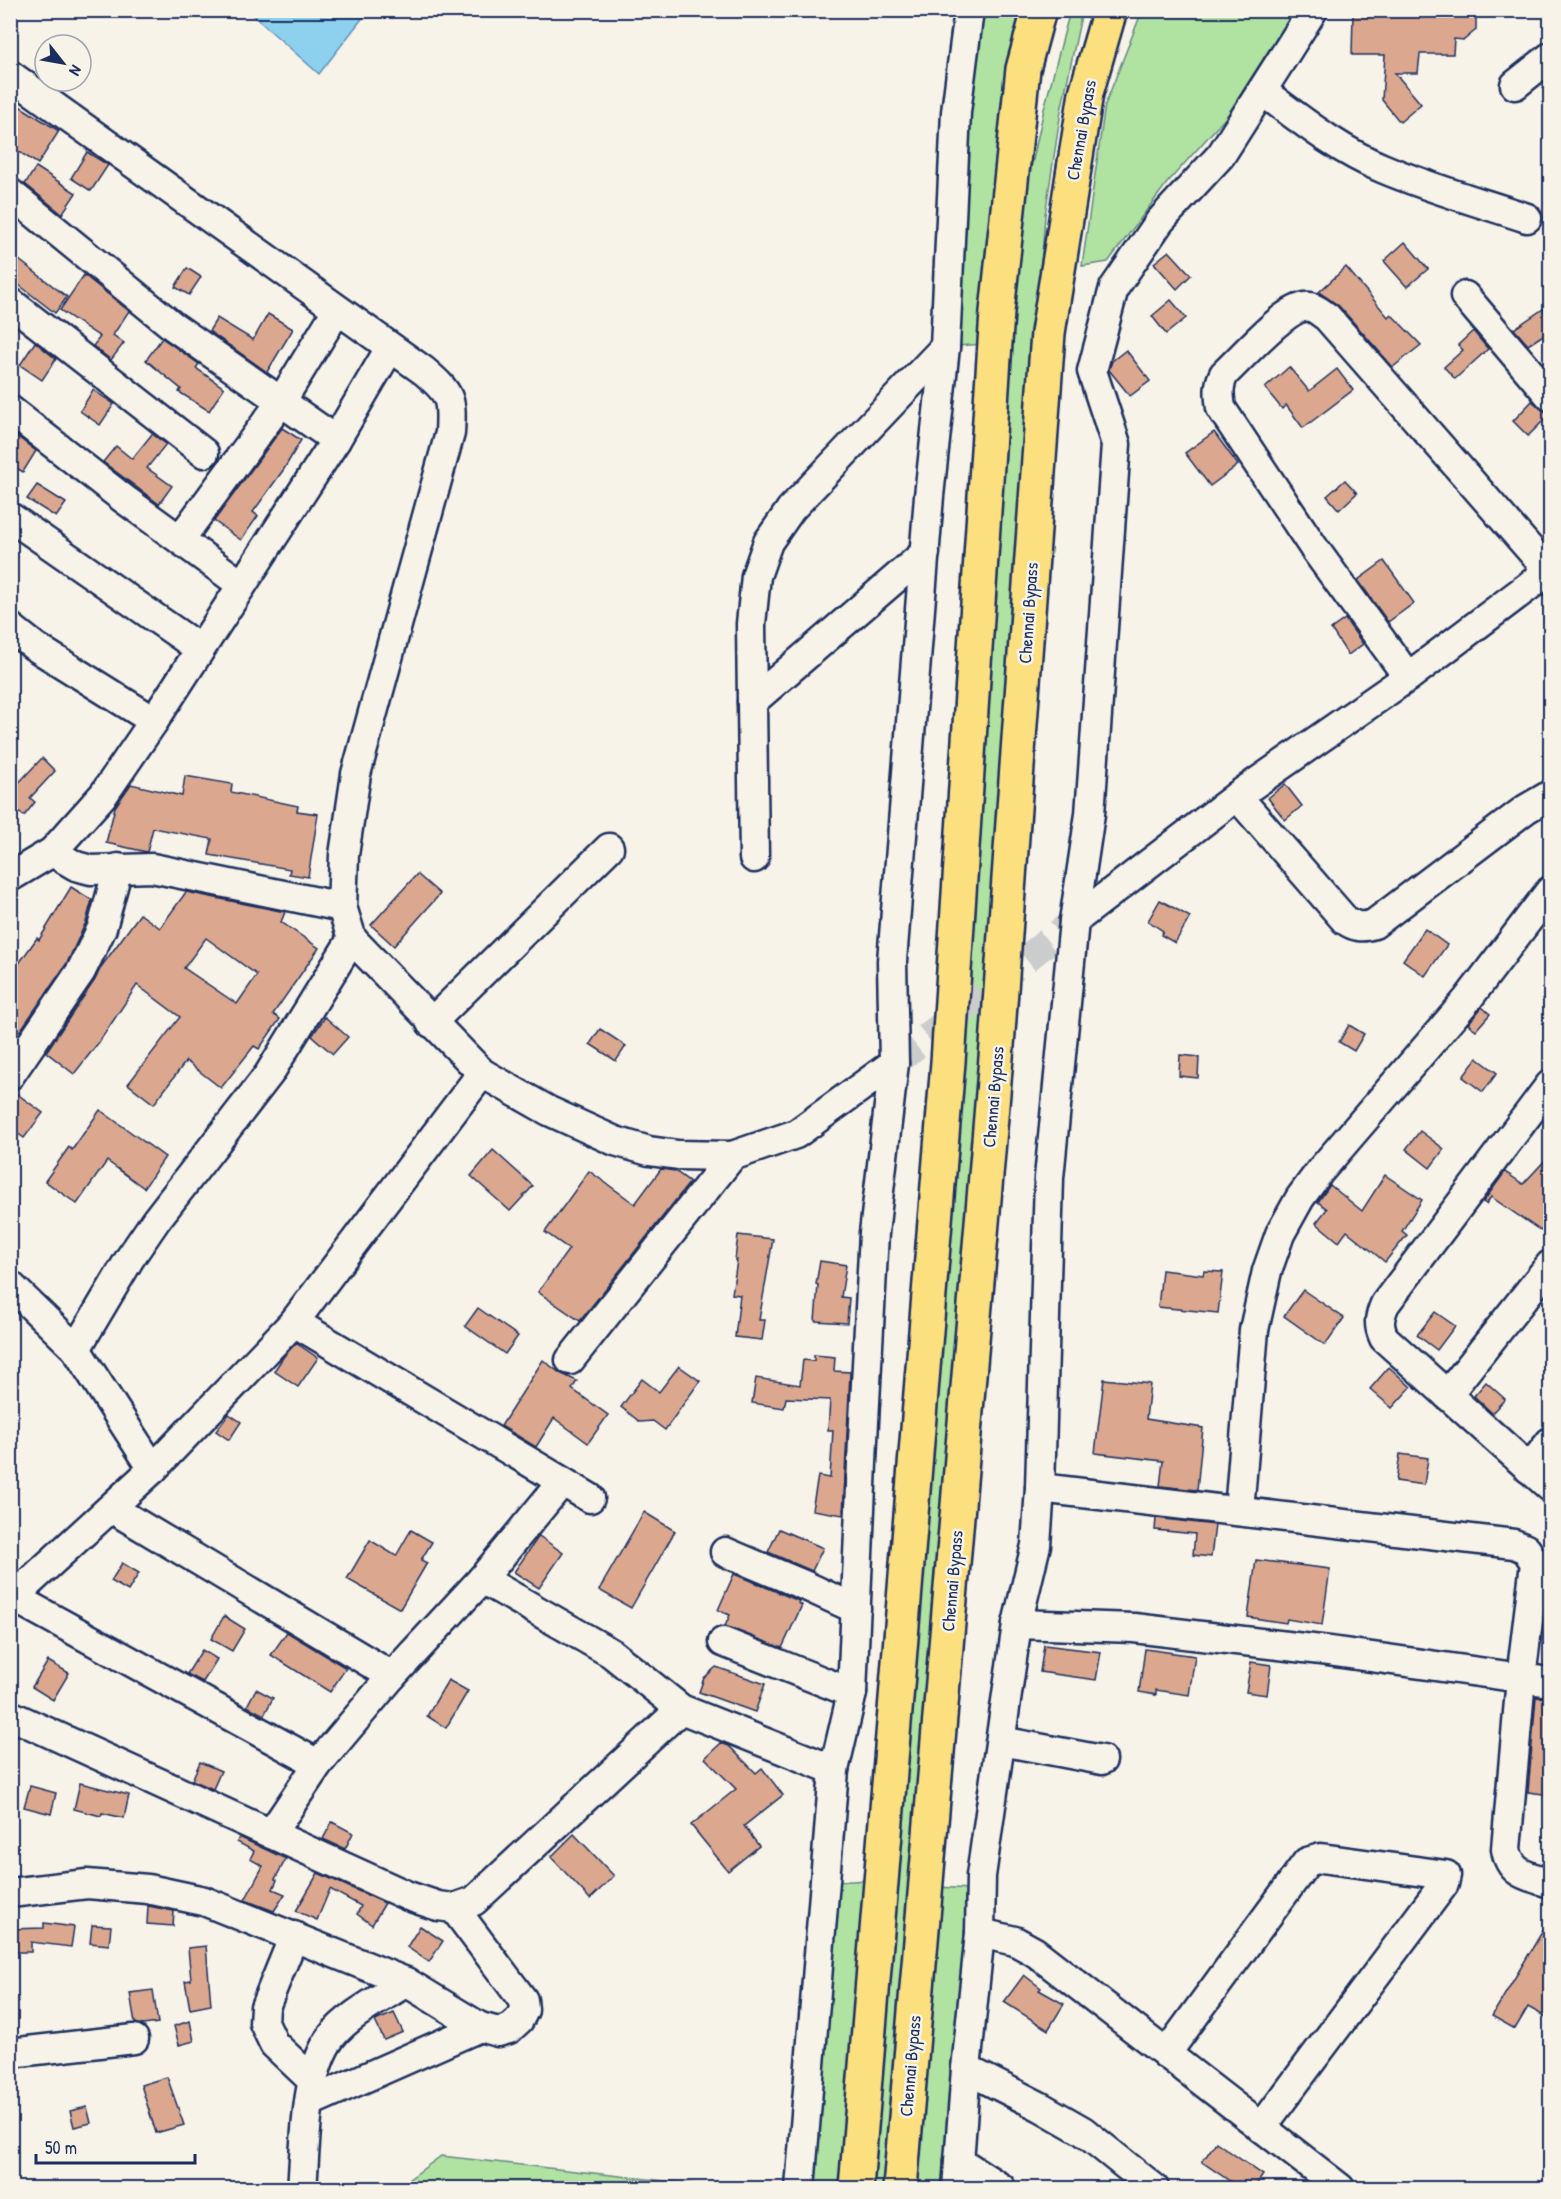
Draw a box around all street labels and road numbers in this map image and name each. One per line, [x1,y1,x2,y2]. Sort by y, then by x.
street label: Chennai Bypass [1060,78,1102,182]
street label: Chennai Bypass [1012,561,1044,664]
street label: Chennai Bypass [976,1045,1010,1149]
street label: Chennai Bypass [935,1529,969,1633]
street label: Chennai Bypass [893,2014,927,2118]

